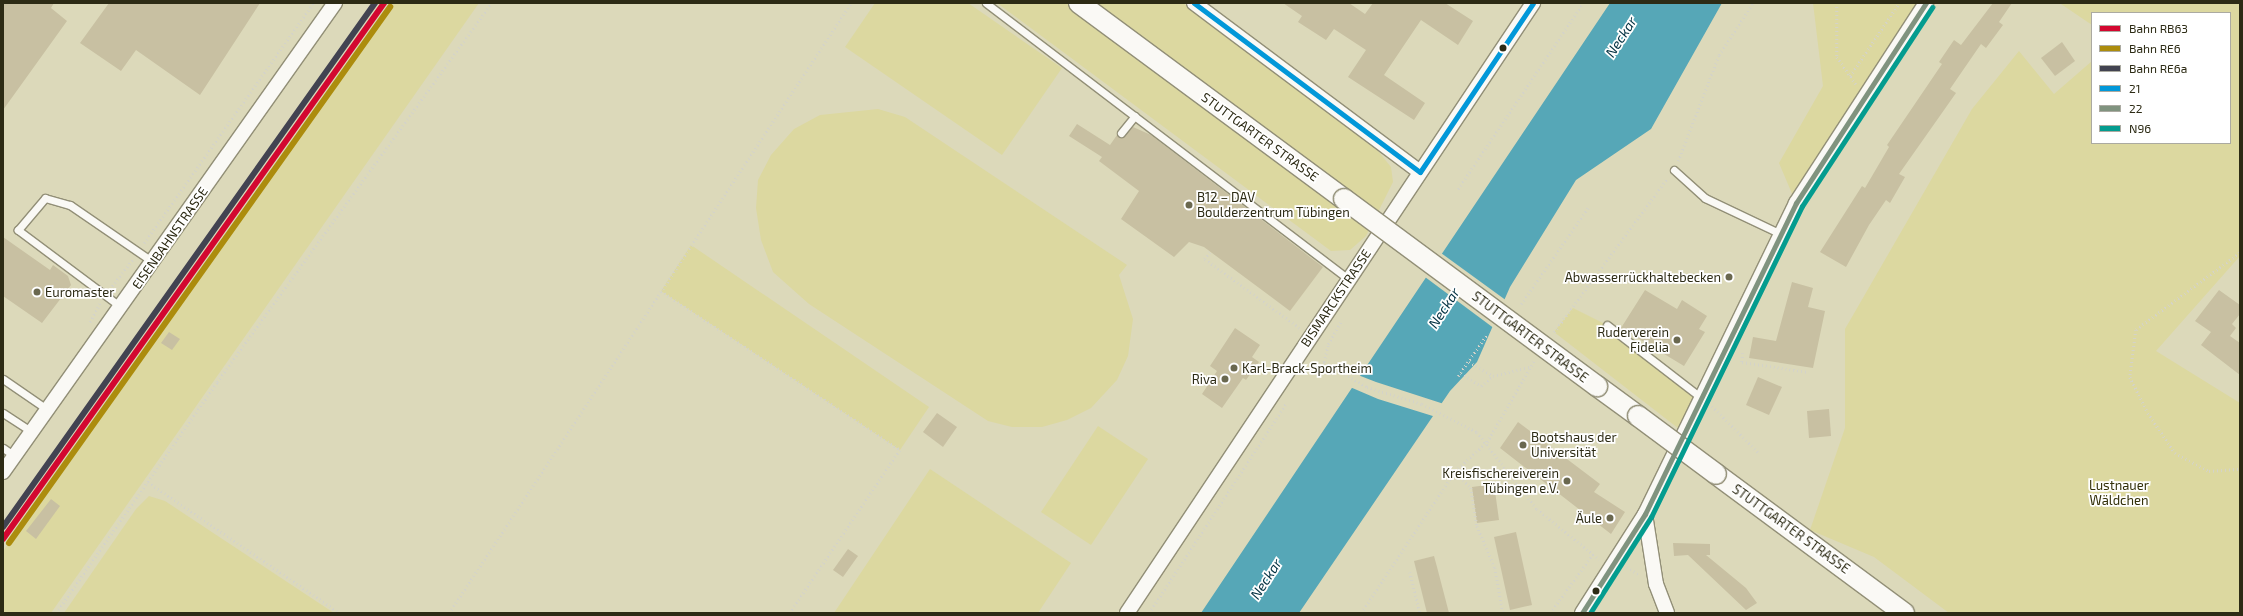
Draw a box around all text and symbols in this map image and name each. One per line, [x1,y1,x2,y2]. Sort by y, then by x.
legend [2091,12,2231,144]
water label: Neckar [1602,14,1640,60]
text: Bahn RB63 [2129,21,2188,35]
text: Bahn RE6 [2129,41,2181,55]
unlabelled marker [1498,43,1508,53]
text: Bahn RE6a [2129,61,2187,75]
text: 21 [2129,81,2141,95]
street label: STUTTGARTER STRASSE [1198,89,1322,185]
text: 22 [2129,101,2143,115]
text: N96 [2129,121,2151,135]
street label: EISENBAHNSTRASSE [129,184,211,292]
place label: B12 – DAV Boulderzentrum Tübingen [1197,190,1350,221]
marker: B12 – DAV Boulderzentrum Tübingen [1184,200,1194,210]
street label: BISMARCKSTRASSE [1298,246,1374,350]
place label: Abwasserrückhaltebecken [1565,269,1721,285]
marker: Abwasserrückhaltebecken [1724,272,1734,282]
place label: Euromaster [45,284,114,300]
water label: Neckar [1425,285,1463,331]
marker: Euromaster [32,287,42,297]
street label: STUTTGARTER STRASSE [1469,288,1591,386]
place label: Ruderverein Fidelia [1597,325,1669,356]
marker: Ruderverein Fidelia [1672,335,1682,345]
place label: Karl-Brack-Sportheim [1242,360,1372,376]
marker: Karl-Brack-Sportheim [1229,363,1239,373]
place label: Riva [1192,371,1217,387]
marker: Riva [1220,374,1230,384]
place label: Bootshaus der Universität [1531,430,1617,461]
marker: Bootshaus der Universität [1518,440,1528,450]
place label: Kreisfischereiverein Tübingen e.V. [1442,466,1559,497]
marker: Kreisfischereiverein Tübingen e.V. [1562,476,1572,486]
park label: Lustnauer Wäldchen [2089,478,2149,509]
street label: STUTTGARTER STRASSE [1729,481,1853,577]
place label: Äule [1576,510,1602,526]
marker: Äule [1605,513,1615,523]
water label: Neckar [1247,556,1285,602]
unlabelled marker [1591,586,1601,596]

